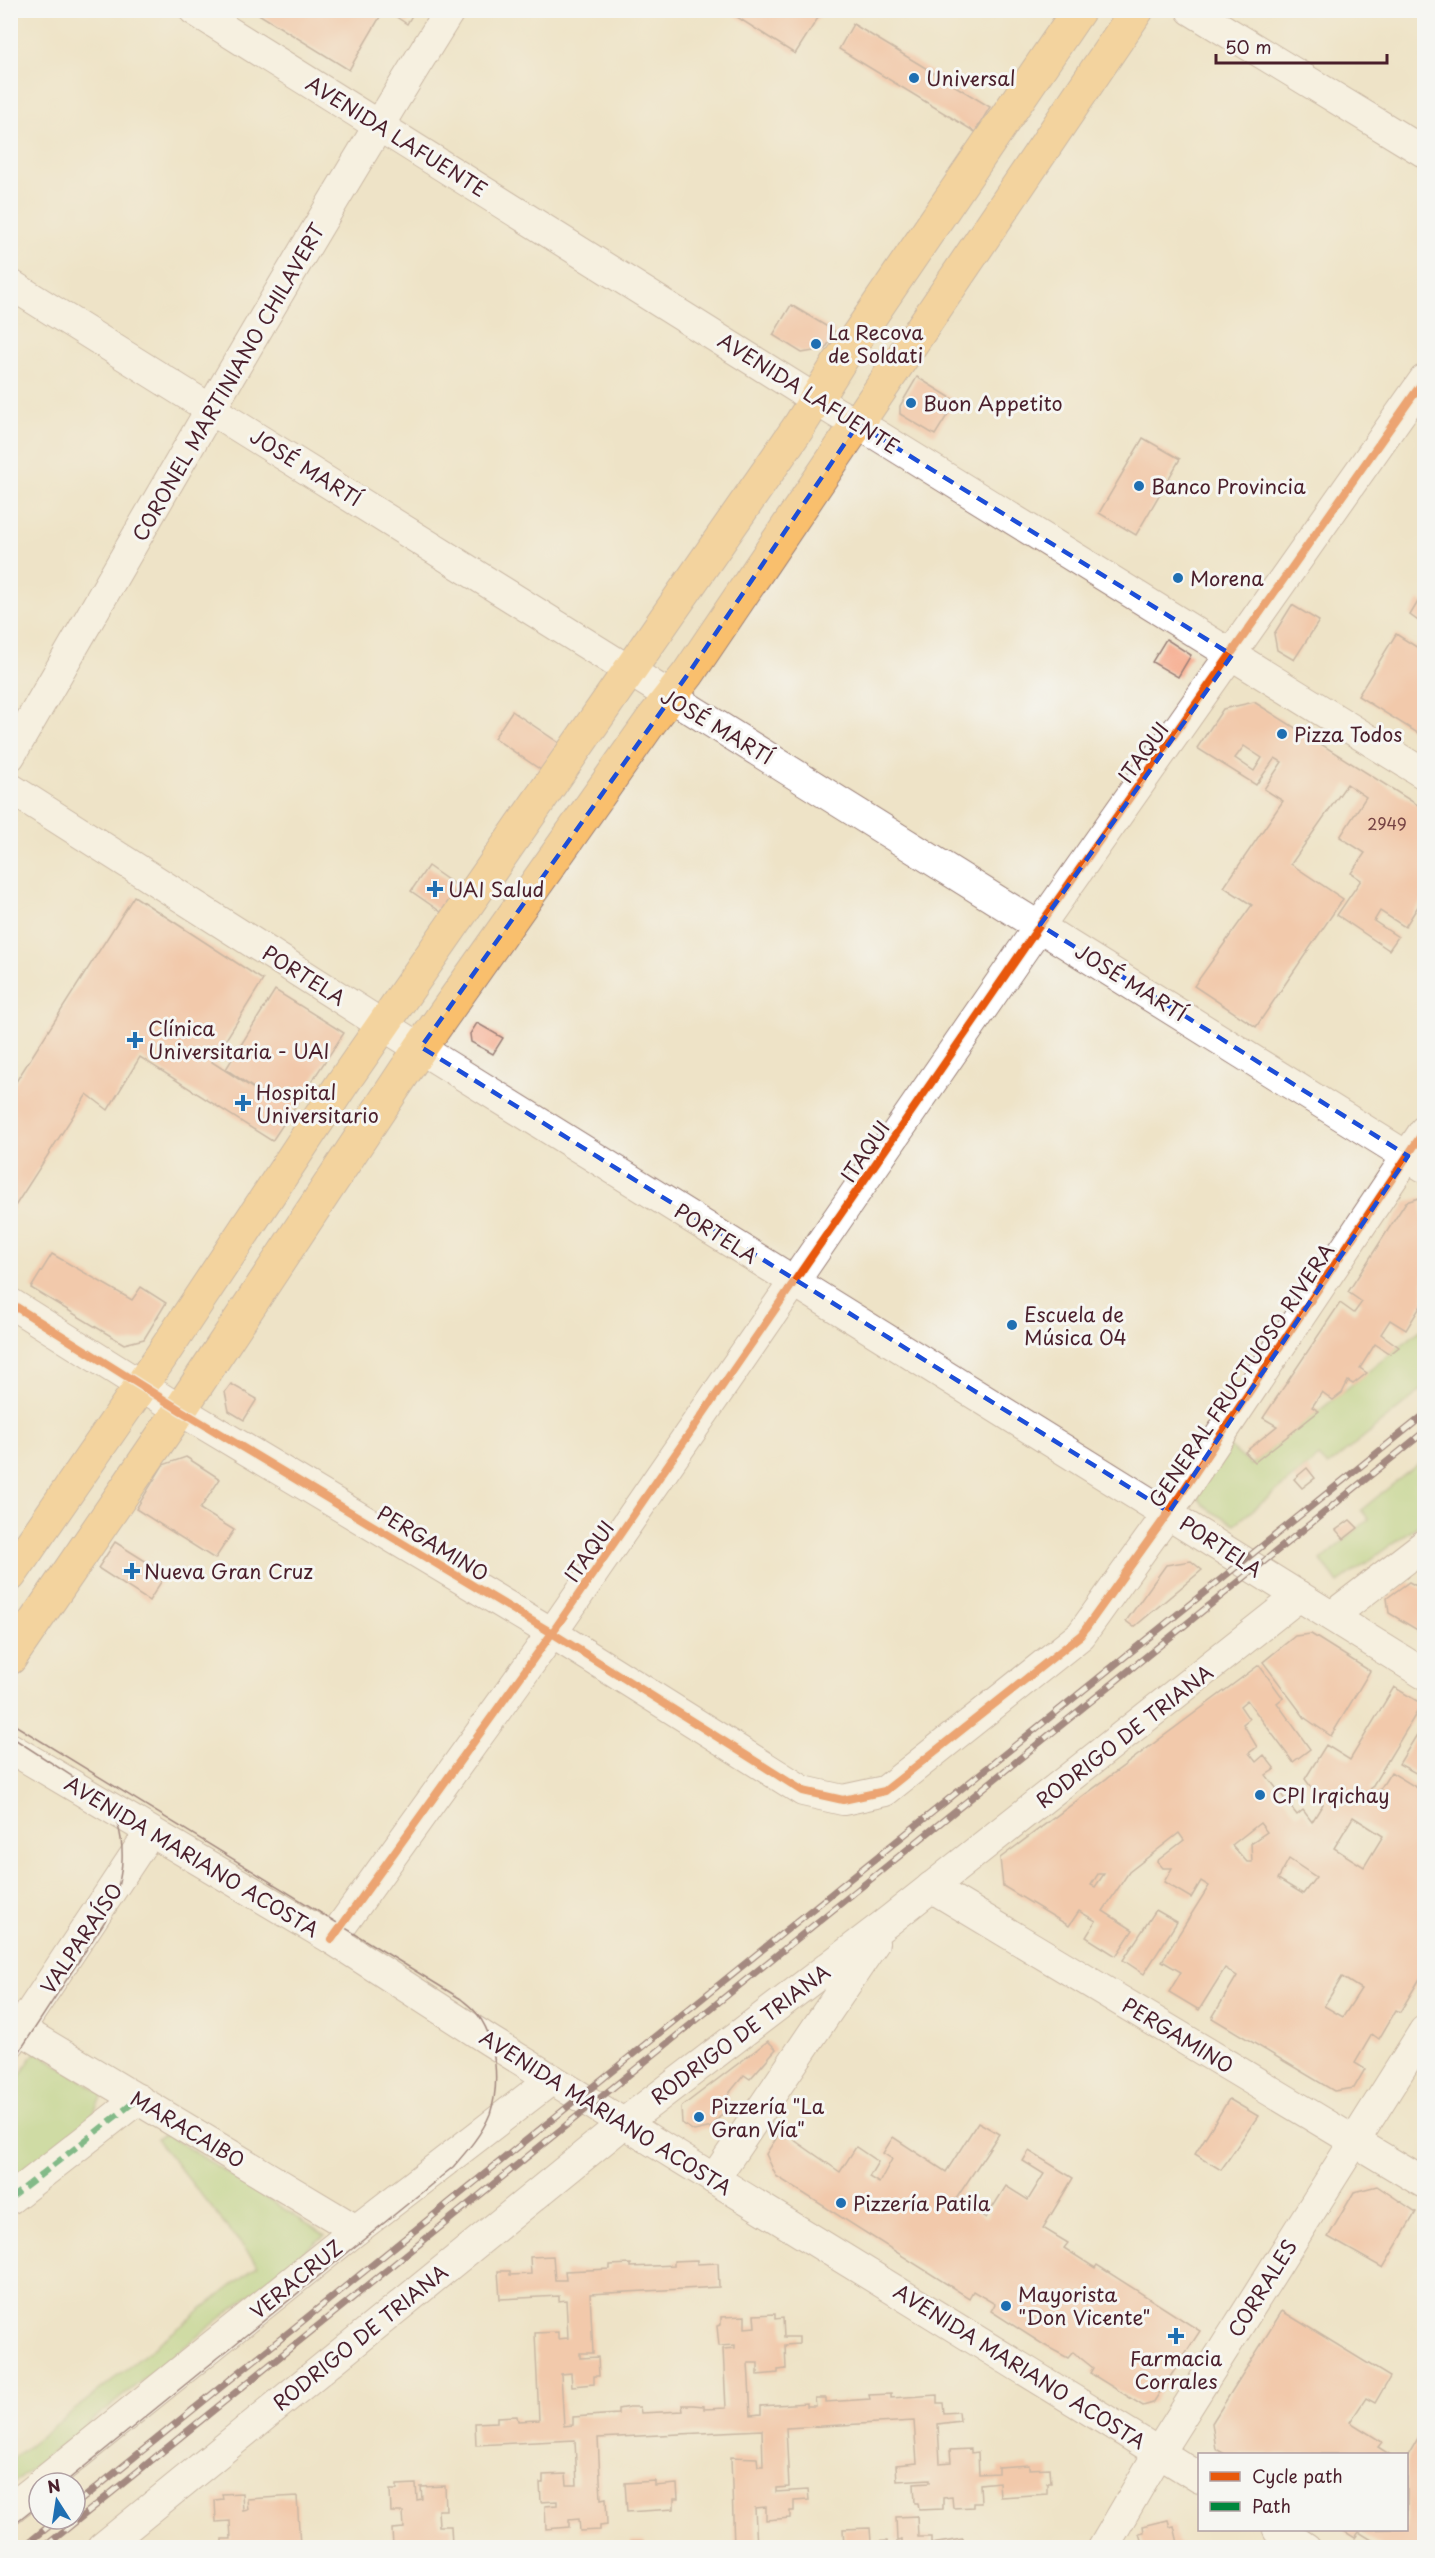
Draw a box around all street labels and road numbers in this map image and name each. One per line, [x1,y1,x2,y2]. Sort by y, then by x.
street label: AVENIDA LAFUENTE [300,68,494,204]
street label: CORONEL MARTINIANO CHILAVERT [124,217,332,546]
street label: AVENIDA LAFUENTE [712,325,906,461]
street label: JOSÉ MARTÍ [245,421,368,514]
street label: JOSÉ MARTÍ [655,681,780,772]
street label: ITAQUI [1111,715,1175,789]
street label: JOSÉ MARTÍ [1070,936,1193,1029]
street label: PORTELA [256,938,352,1012]
street label: ITAQUI [833,1114,897,1188]
street label: PORTELA [668,1196,764,1270]
street label: GENERAL FRUCTUOSO RIVERA [1141,1237,1341,1513]
street label: PERGAMINO [371,1498,495,1588]
street label: PORTELA [1174,1508,1268,1584]
street label: ITAQUI [557,1514,621,1588]
street label: RODRIGO DE TRIANA [1029,1657,1219,1815]
street label: AVENIDA MARIANO ACOSTA [59,1768,325,1944]
street label: VALPARAÍSO [33,1877,129,1999]
street label: RODRIGO DE TRIANA [644,1957,836,2111]
street label: PERGAMINO [1116,1990,1240,2080]
street label: AVENIDA MARIANO ACOSTA [474,2022,738,2202]
street label: MARACAIBO [125,2083,251,2175]
street label: VERACRUZ [243,2232,349,2326]
street label: CORRALES [1220,2233,1304,2343]
street label: RODRIGO DE TRIANA [266,2257,454,2417]
street label: AVENIDA MARIANO ACOSTA [888,2276,1152,2456]

